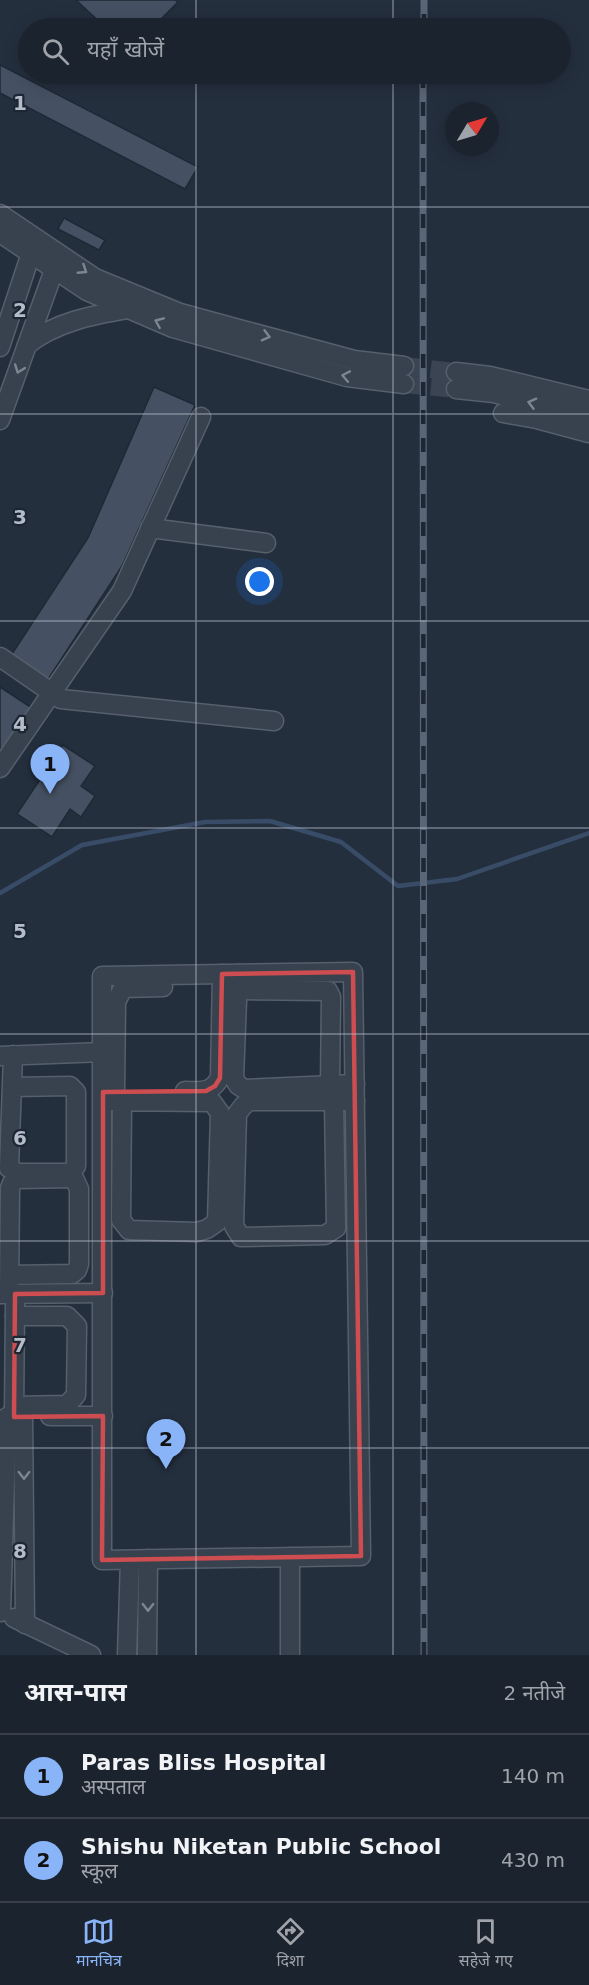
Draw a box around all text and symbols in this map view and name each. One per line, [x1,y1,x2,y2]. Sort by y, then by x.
search box [18,18,571,84]
icon: search [39,35,72,68]
text: यहाँ खोजें [87,37,164,62]
text: 1 [13,91,27,115]
north arrow [445,102,499,156]
one-way arrow [76,263,87,274]
text: 2 [13,298,27,322]
one-way arrow [155,317,166,329]
one-way arrow [261,329,271,342]
one-way arrow [13,363,26,374]
one-way arrow [342,370,352,383]
one-way arrow [528,398,538,410]
text: 3 [13,505,27,529]
your location [245,567,274,596]
text: 4 [13,712,27,736]
pin: 1 [31,744,70,794]
text: 5 [13,919,27,943]
text: 6 [13,1126,27,1150]
text: 7 [13,1333,27,1357]
pin: 2 [146,1420,186,1469]
one-way arrow [18,1471,30,1480]
text: 8 [13,1539,27,1563]
one-way arrow [142,1603,154,1612]
text: आस-पास [24,1677,127,1707]
text: 2 नतीजे [503,1681,565,1705]
text: Paras Bliss Hospital [81,1750,326,1775]
text: 1 [37,1764,50,1788]
text: 140 m [501,1764,565,1788]
text: अस्पताल [81,1775,146,1799]
text: Shishu Niketan Public School [81,1834,441,1859]
text: 2 [37,1848,50,1872]
text: 430 m [501,1848,565,1872]
text: स्कूल [81,1859,118,1883]
tab: मानचित्र [76,1915,122,1973]
tab: दिशा [274,1915,307,1973]
tab: सहेजे गए [459,1915,513,1973]

